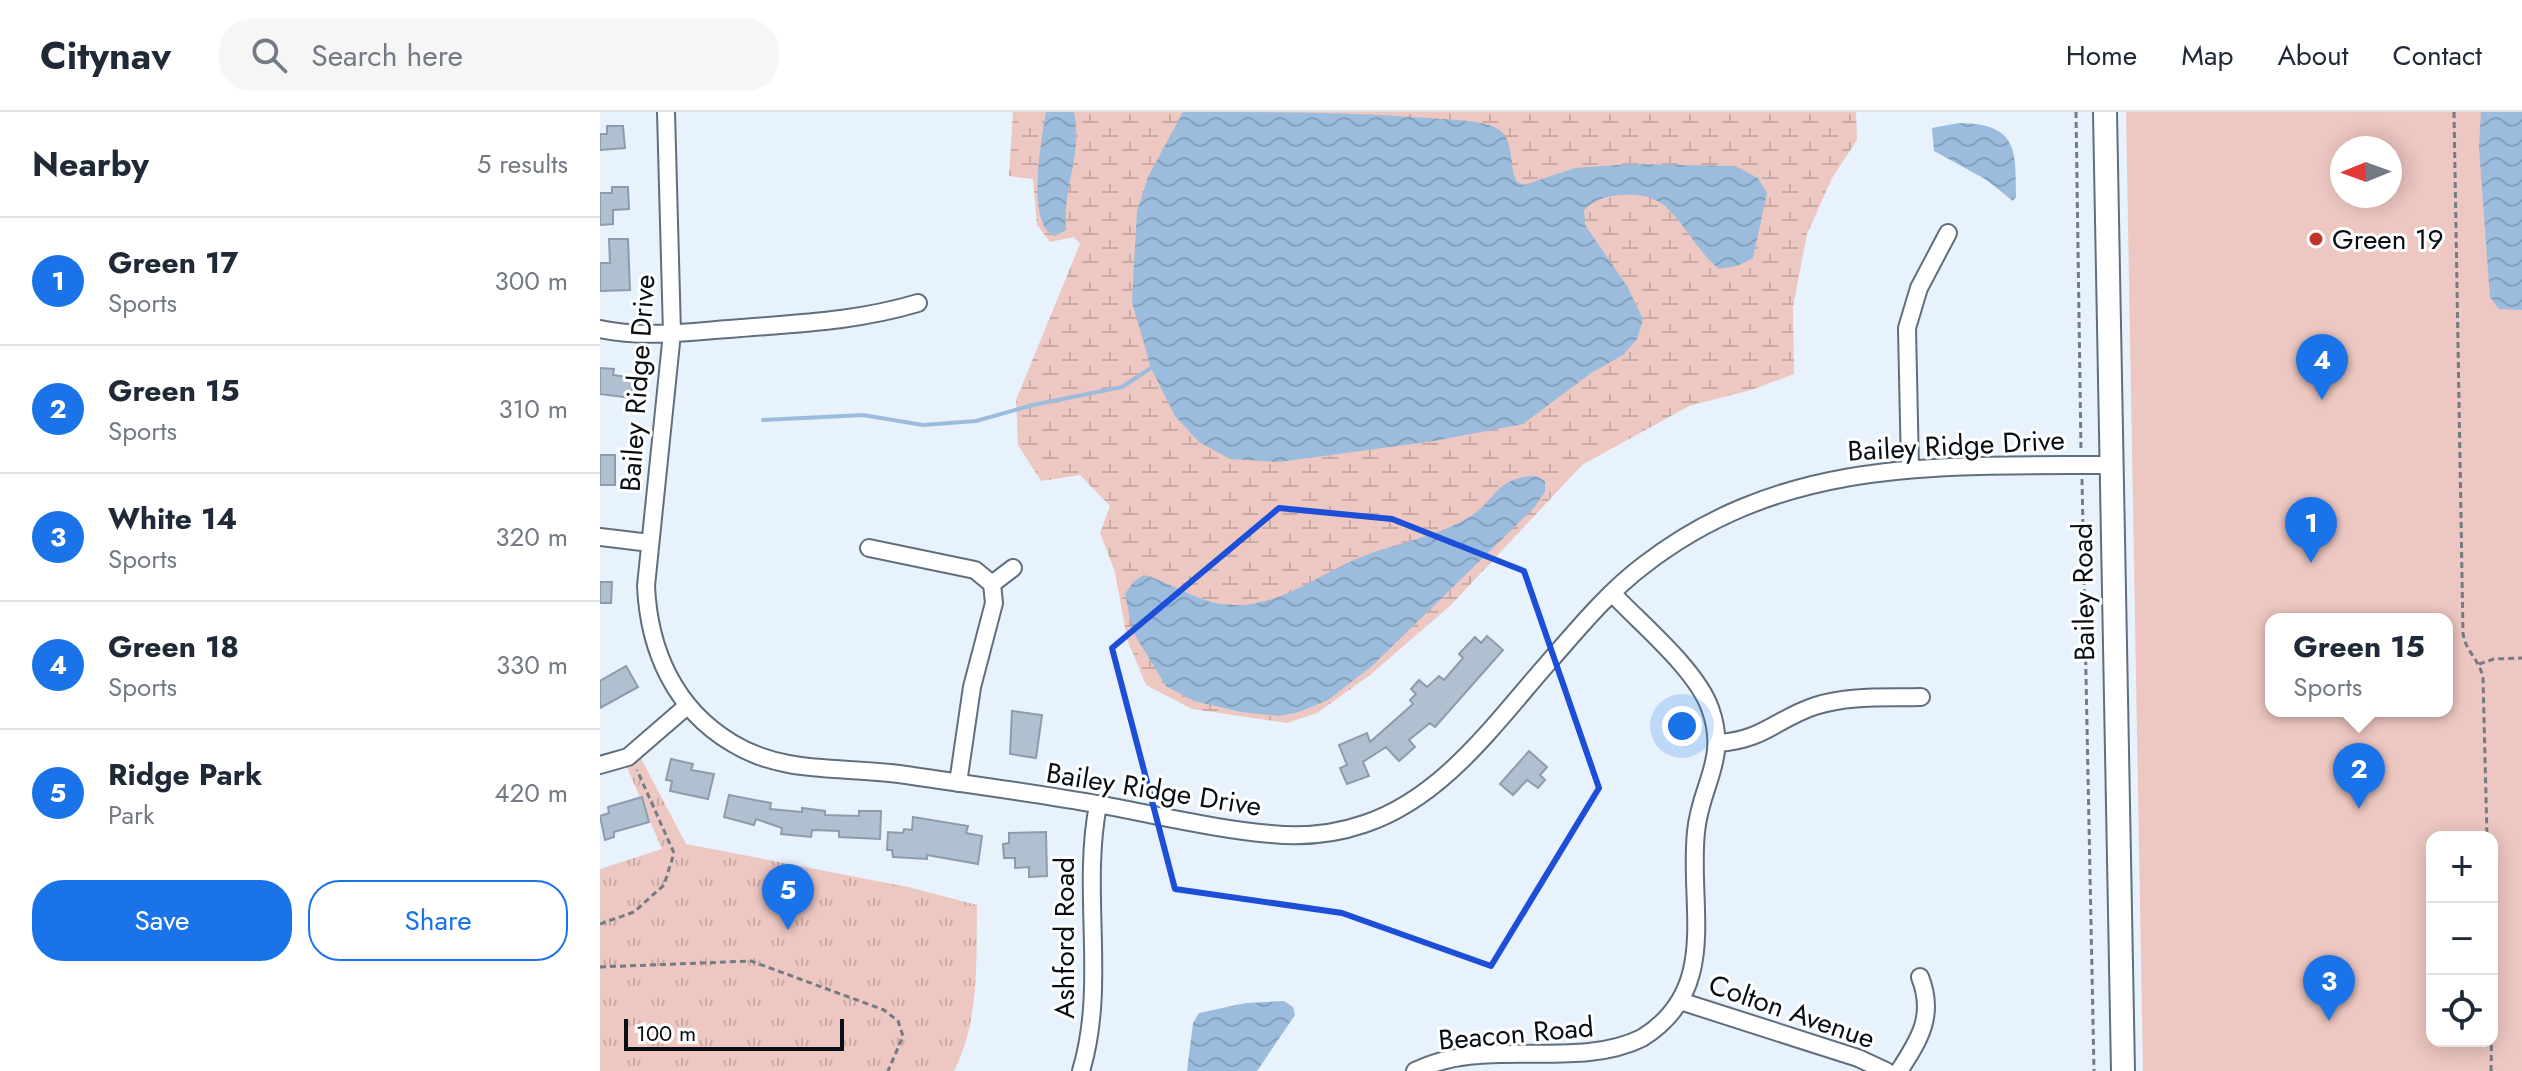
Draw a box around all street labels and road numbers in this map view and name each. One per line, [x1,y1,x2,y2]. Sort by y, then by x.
street label: Bailey Ridge Drive [609,273,666,493]
street label: Bailey Ridge Drive [1846,419,2066,472]
street label: Bailey Road [2062,523,2105,661]
street label: Bailey Ridge Drive [1043,752,1265,827]
street label: Ashford Road [1044,857,1085,1019]
street label: Colton Avenue [1703,964,1880,1059]
street label: Beacon Road [1437,1006,1595,1061]

